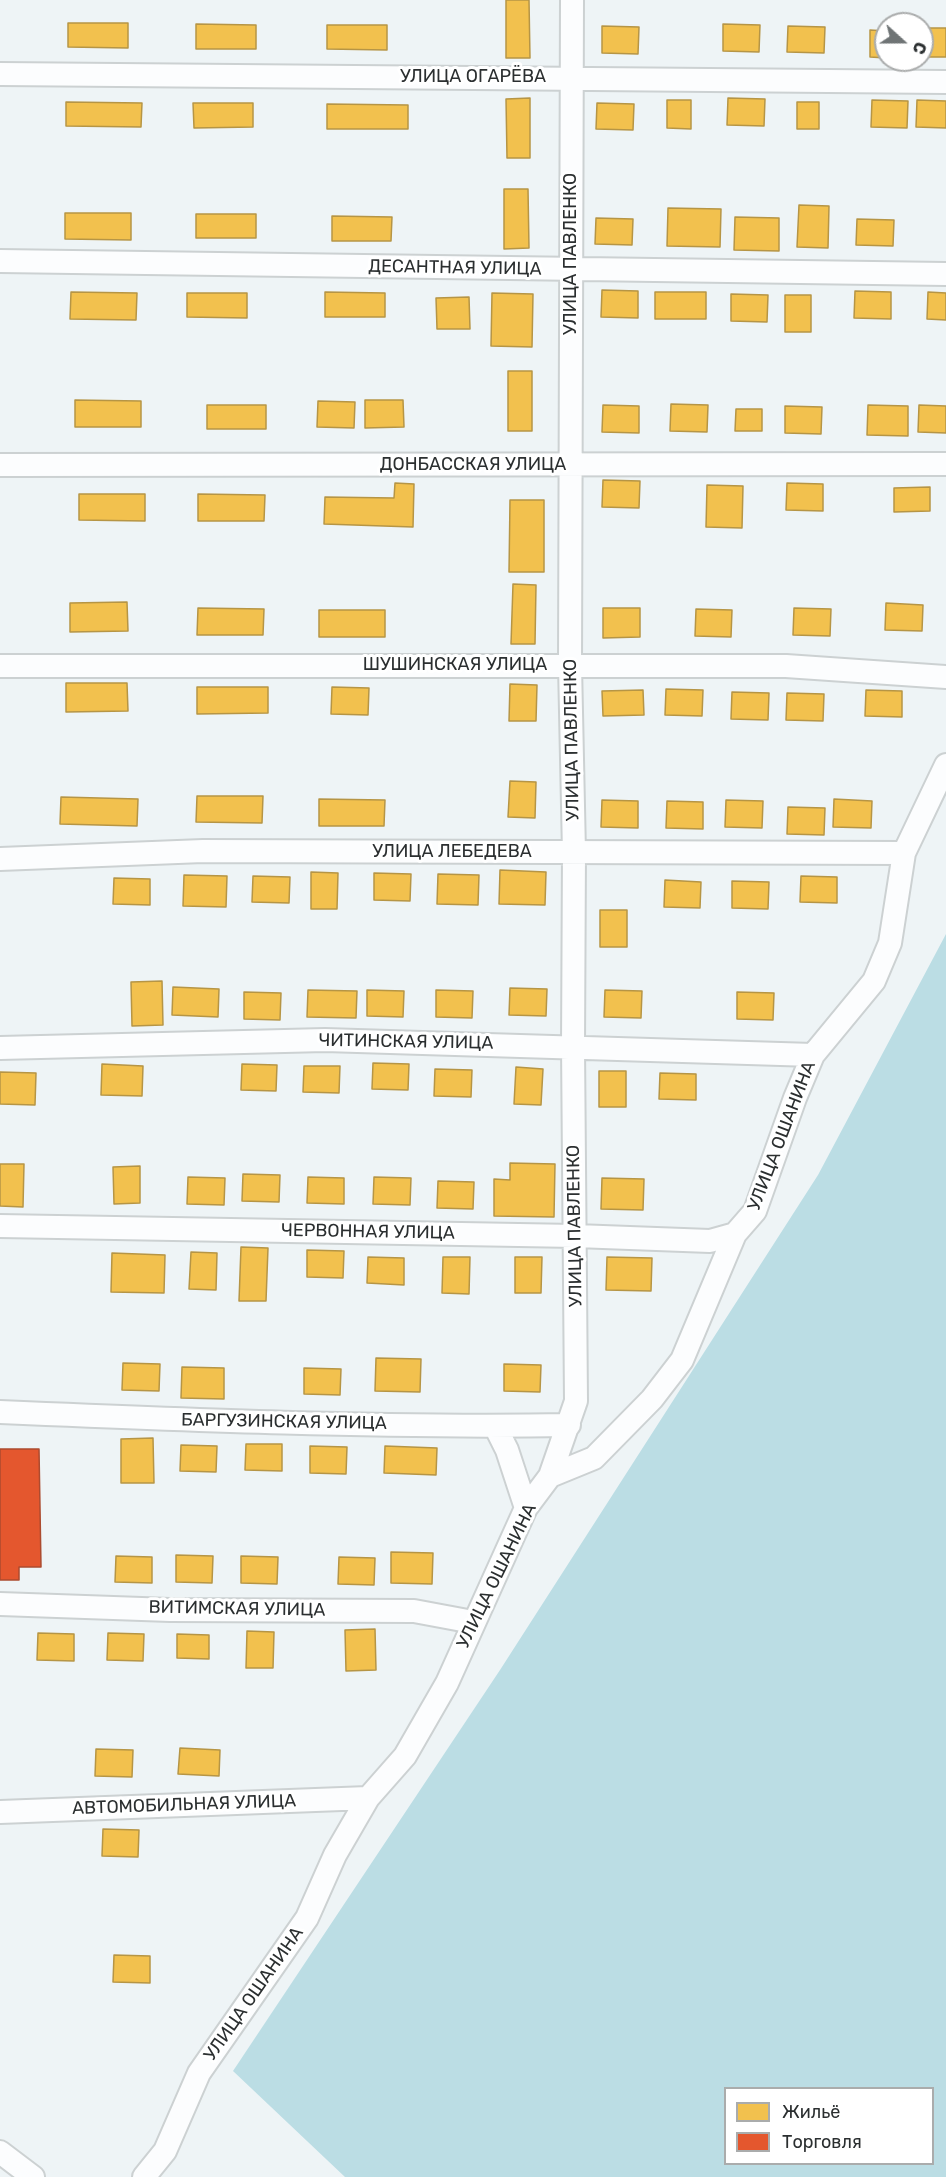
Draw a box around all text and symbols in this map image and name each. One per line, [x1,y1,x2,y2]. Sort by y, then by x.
north arrow [874,12,934,72]
text: С [909,39,930,57]
street label: УЛИЦА ОГАРЁВА [400,66,546,88]
street label: УЛИЦА ПАВЛЕНКО [560,173,582,335]
street label: ДЕСАНТНАЯ УЛИЦА [368,256,542,280]
street label: ДОНБАССКАЯ УЛИЦА [380,454,566,476]
street label: ШУШИНСКАЯ УЛИЦА [363,654,547,676]
street label: УЛИЦА ПАВЛЕНКО [560,659,584,821]
street label: УЛИЦА ЛЕБЕДЕВА [372,841,532,863]
street label: ЧИТИНСКАЯ УЛИЦА [318,1030,494,1054]
street label: УЛИЦА ОШАНИНА [744,1058,820,1214]
street label: УЛИЦА ПАВЛЕНКО [563,1145,587,1307]
street label: ЧЕРВОННАЯ УЛИЦА [281,1220,455,1244]
street label: БАРГУЗИНСКАЯ УЛИЦА [181,1409,387,1435]
street label: УЛИЦА ОШАНИНА [453,1500,541,1652]
street label: ВИТИМСКАЯ УЛИЦА [148,1597,326,1621]
street label: АВТОМОБИЛЬНАЯ УЛИЦА [72,1790,296,1820]
street label: УЛИЦА ОШАНИНА [200,1923,308,2065]
legend [724,2087,934,2165]
text: Жильё [782,2101,840,2123]
text: Торговля [782,2131,862,2153]

